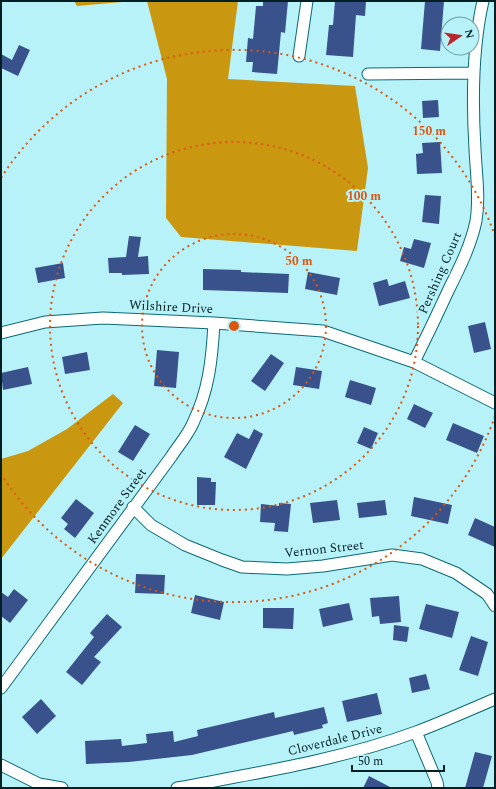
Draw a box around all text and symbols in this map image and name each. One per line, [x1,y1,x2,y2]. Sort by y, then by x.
north arrow [440,16,480,56]
text: N [460,28,479,40]
text: 150 m [412,122,446,141]
text: 100 m [347,187,381,206]
street label: Pershing Court [413,228,467,317]
text: 50 m [285,252,313,271]
street label: Wilshire Drive [128,295,214,319]
centre of rings [227,319,241,333]
street label: Kenmore Street [82,463,152,548]
street label: Vernon Street [283,535,365,563]
street label: Cloverdale Drive [286,719,384,761]
scale bar [352,747,444,773]
text: 50 m [358,752,383,771]

